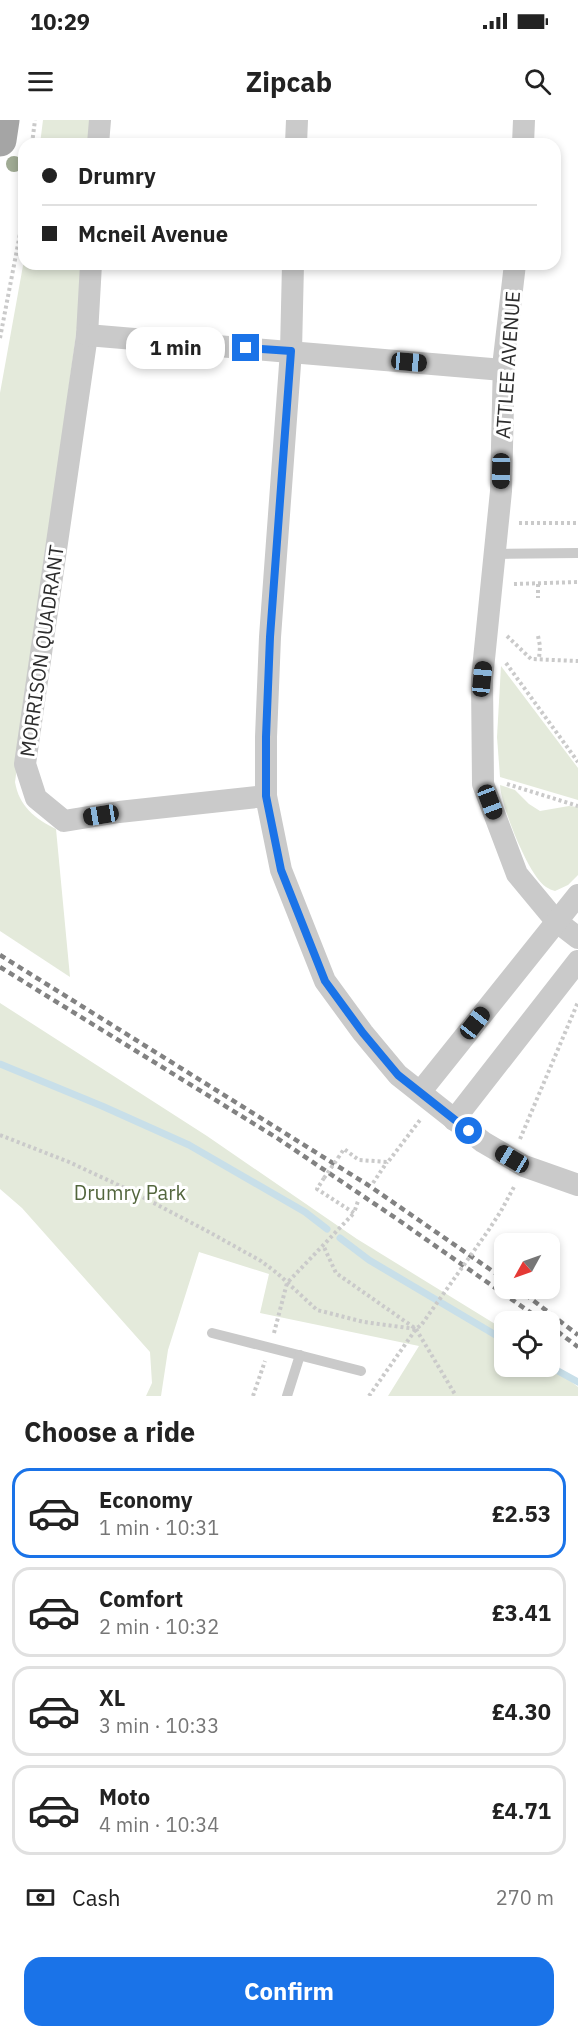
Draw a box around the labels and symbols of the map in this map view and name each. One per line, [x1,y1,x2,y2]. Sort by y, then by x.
street label: ATTLEE AVENUE [489,290,526,440]
callout: 1 min [126,327,225,369]
route end [232,334,259,361]
car [390,351,428,373]
car [492,453,510,489]
street label: MORRISON QUADRANT [13,543,70,759]
car [471,660,493,698]
car [475,782,505,822]
car [82,803,120,827]
car [457,1003,493,1043]
route start [455,1117,482,1144]
car [492,1142,532,1176]
park label: Drumry Park [74,1179,187,1206]
north arrow [494,1233,560,1299]

